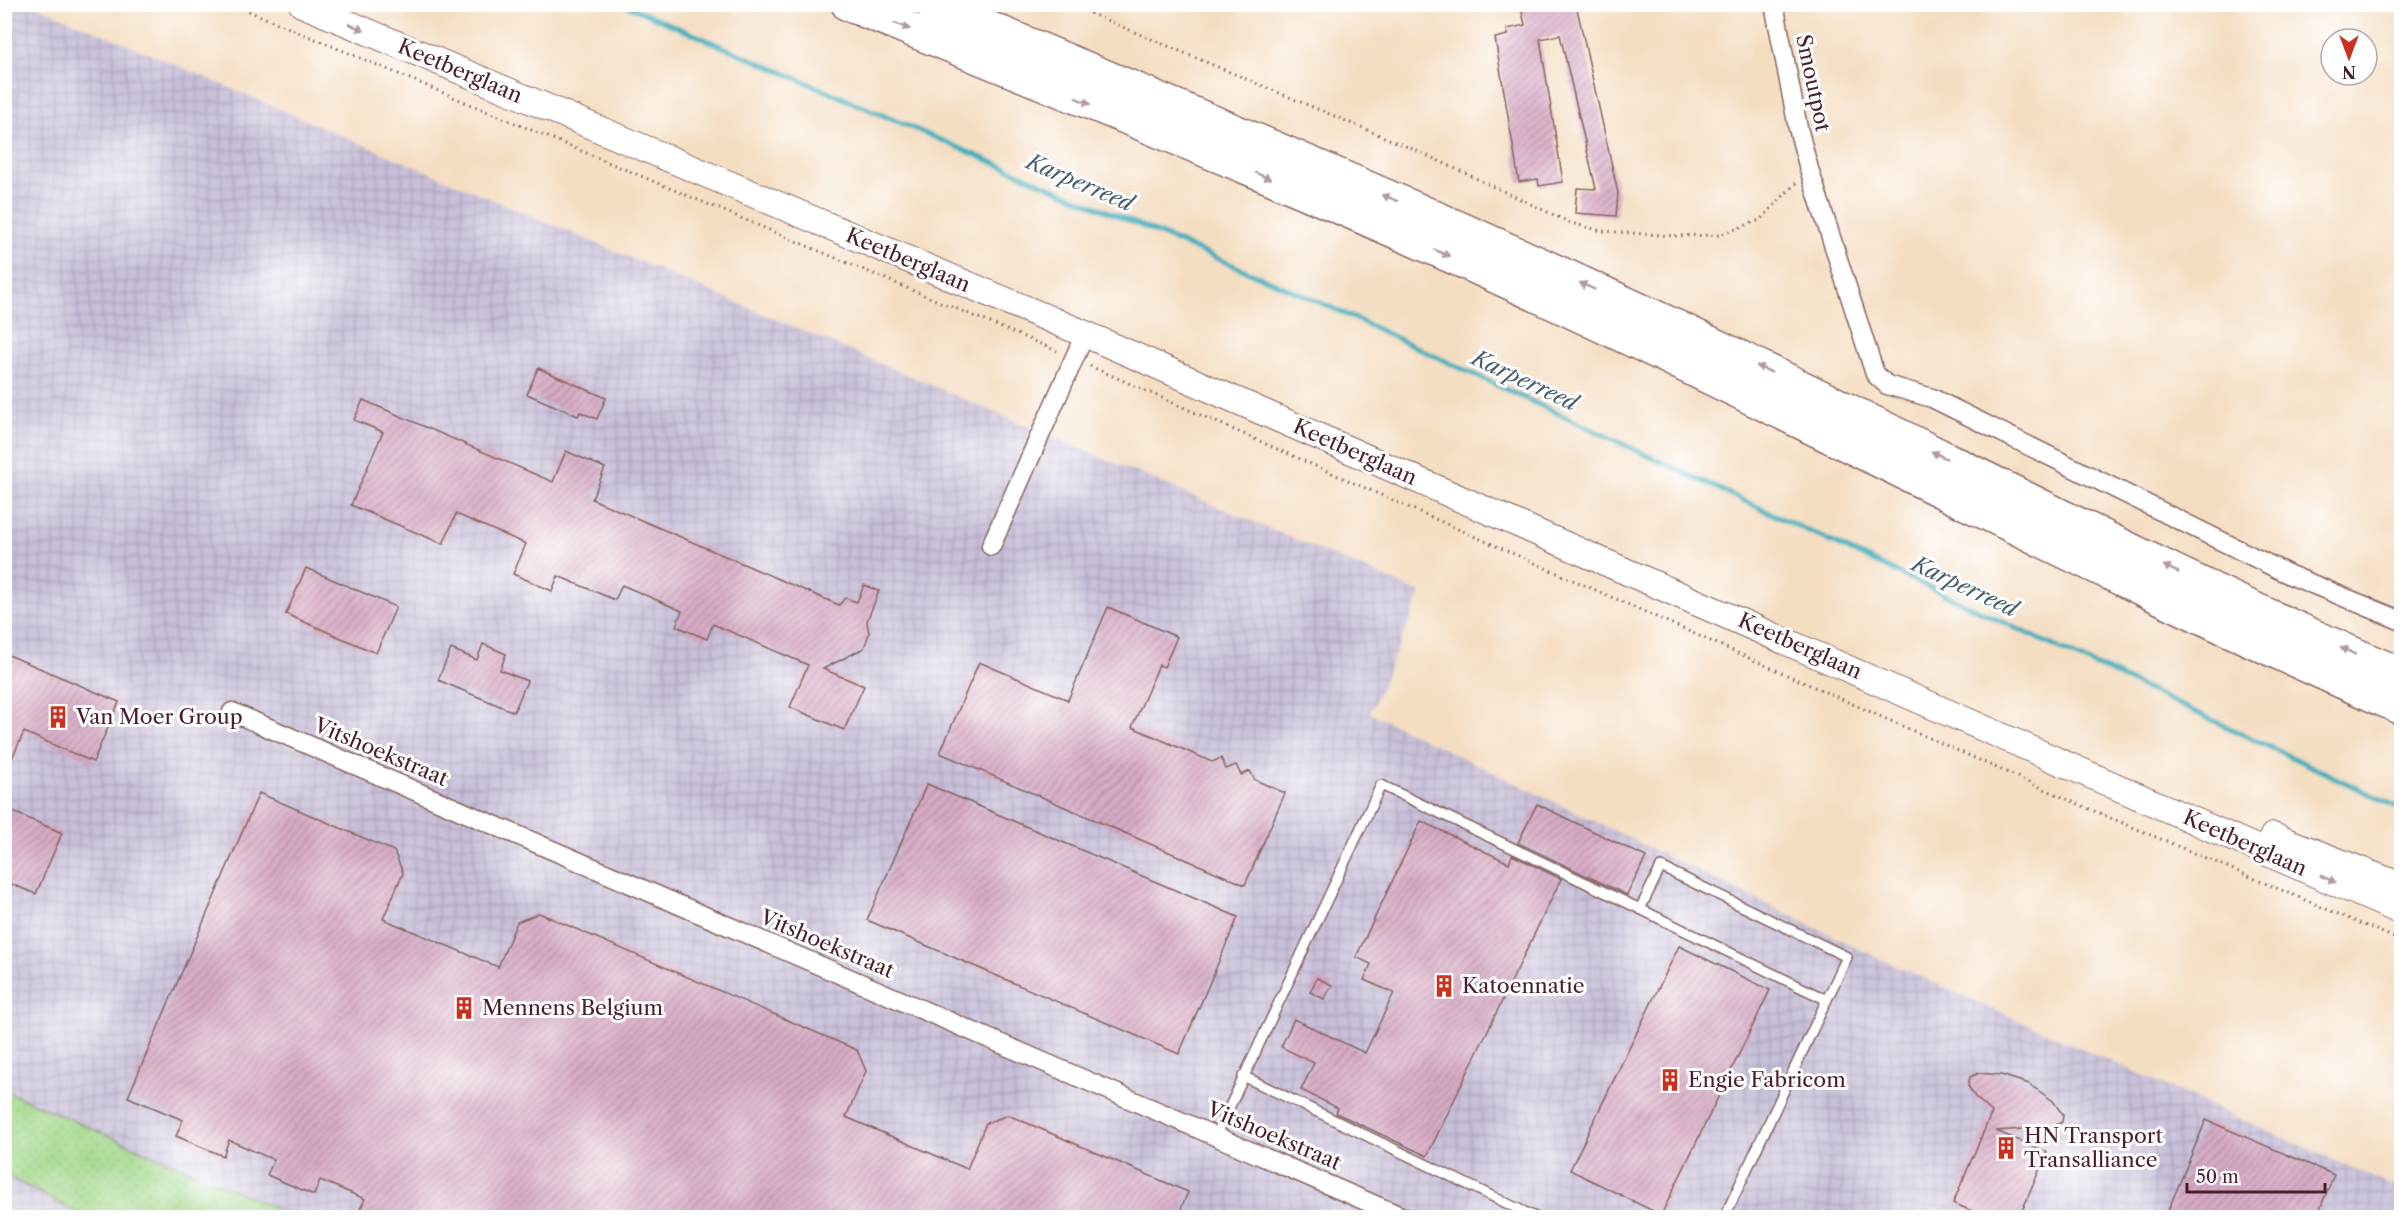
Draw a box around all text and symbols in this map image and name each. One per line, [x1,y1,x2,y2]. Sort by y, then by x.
one-way arrow [894,22,912,32]
one-way arrow [347,23,365,32]
north arrow [2319,27,2379,87]
street label: Smoutpot [1791,32,1836,134]
street label: Keetberglaan [394,33,526,108]
text: N [2342,62,2356,82]
one-way arrow [1074,96,1092,106]
water label: Karperreed [1021,147,1139,218]
one-way arrow [1254,171,1272,181]
one-way arrow [1381,193,1399,203]
street label: Keetberglaan [842,222,974,297]
one-way arrow [1433,248,1451,258]
one-way arrow [1579,282,1596,291]
water label: Karperreed [1466,343,1584,417]
one-way arrow [1755,365,1772,374]
street label: Keetberglaan [1290,413,1421,490]
one-way arrow [1930,451,1947,460]
water label: Karperreed [1906,549,2024,623]
one-way arrow [2163,564,2180,573]
street label: Keetberglaan [1735,607,1866,684]
one-way arrow [2340,647,2357,656]
building icon: Van Moer Group [45,704,71,730]
place label: Van Moer Group [75,704,243,729]
street label: Vitshoekstraat [310,712,452,791]
street label: Keetberglaan [2180,804,2311,881]
one-way arrow [2319,875,2336,884]
street label: Vitshoekstraat [756,904,898,983]
building icon: Katoennatie [1431,973,1457,999]
place label: Katoennatie [1462,973,1584,998]
building icon: Mennens Belgium [451,995,477,1021]
place label: Mennens Belgium [482,995,663,1020]
building icon: Engie Fabricom [1657,1067,1683,1093]
place label: Engie Fabricom [1688,1067,1846,1092]
street label: Vitshoekstraat [1203,1096,1345,1175]
place label: HN Transport Transalliance [2024,1123,2164,1172]
building icon: HN Transport Transalliance [1993,1135,2019,1161]
scale bar [2187,1156,2325,1194]
text: 50 m [2196,1166,2239,1188]

